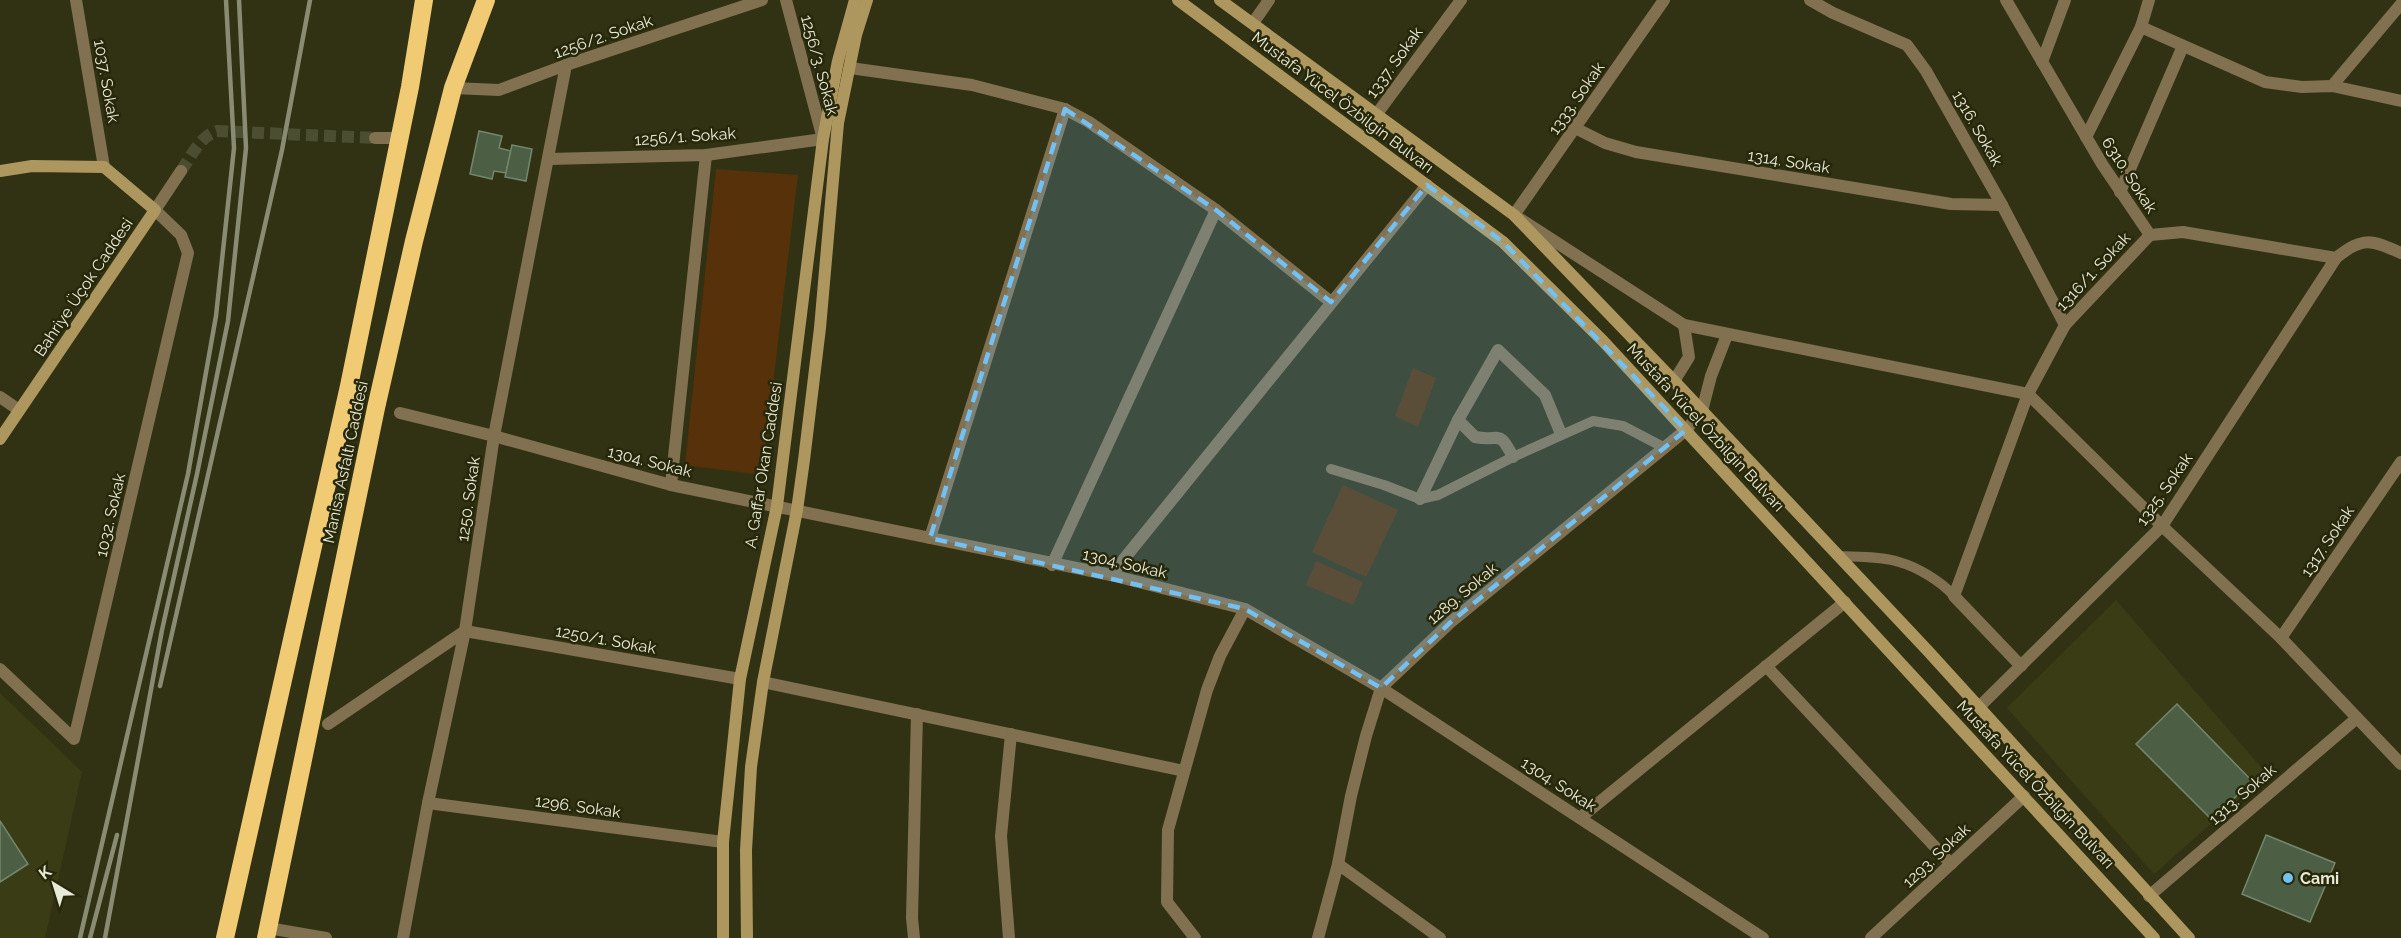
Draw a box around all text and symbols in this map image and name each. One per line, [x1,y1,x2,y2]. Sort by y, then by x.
street label: 1256/2. Sokak [551,11,656,62]
street label: 1256/3. Sokak [797,13,842,118]
street label: 1337. Sokak [1362,23,1427,102]
street label: Mustafa Yücel Özbilgin Bulvarı [1248,27,1438,177]
street label: 1037. Sokak [90,38,123,125]
street label: 1333. Sokak [1544,58,1609,138]
street label: 1316. Sokak [1948,87,2007,170]
street label: 1256/1. Sokak [634,123,737,150]
street label: 6310. Sokak [2098,134,2161,217]
street label: 1314. Sokak [1746,146,1832,177]
street label: Bahriye Üçok Caddesi [29,214,137,360]
street label: 1316/1. Sokak [2052,228,2135,314]
street label: Mustafa Yücel Özbilgin Bulvarı [1623,339,1789,515]
street label: Manisa Asfaltı Caddesi [319,379,372,545]
street label: A. Gaffar Okan Caddesi [741,381,786,550]
street label: 1304. Sokak [606,442,694,481]
street label: 1325. Sokak [2132,449,2197,529]
street label: 1250. Sokak [453,455,484,543]
street label: 1032. Sokak [92,471,129,559]
street label: 1317. Sokak [2297,502,2358,580]
street label: 1304. Sokak [1081,545,1169,583]
street label: 1289. Sokak [1423,558,1502,628]
street label: 1250/1. Sokak [554,621,658,658]
street label: Mustafa Yücel Özbilgin Bulvarı [1953,696,2119,872]
street label: 1304. Sokak [1518,753,1600,816]
street label: 1313. Sokak [2205,760,2280,829]
street label: 1296. Sokak [534,791,622,822]
street label: 1293. Sokak [1899,819,1974,891]
north arrow [24,854,84,914]
text: K [35,862,55,883]
place label: Cami [2300,869,2339,888]
marker: Cami [2281,871,2295,885]

